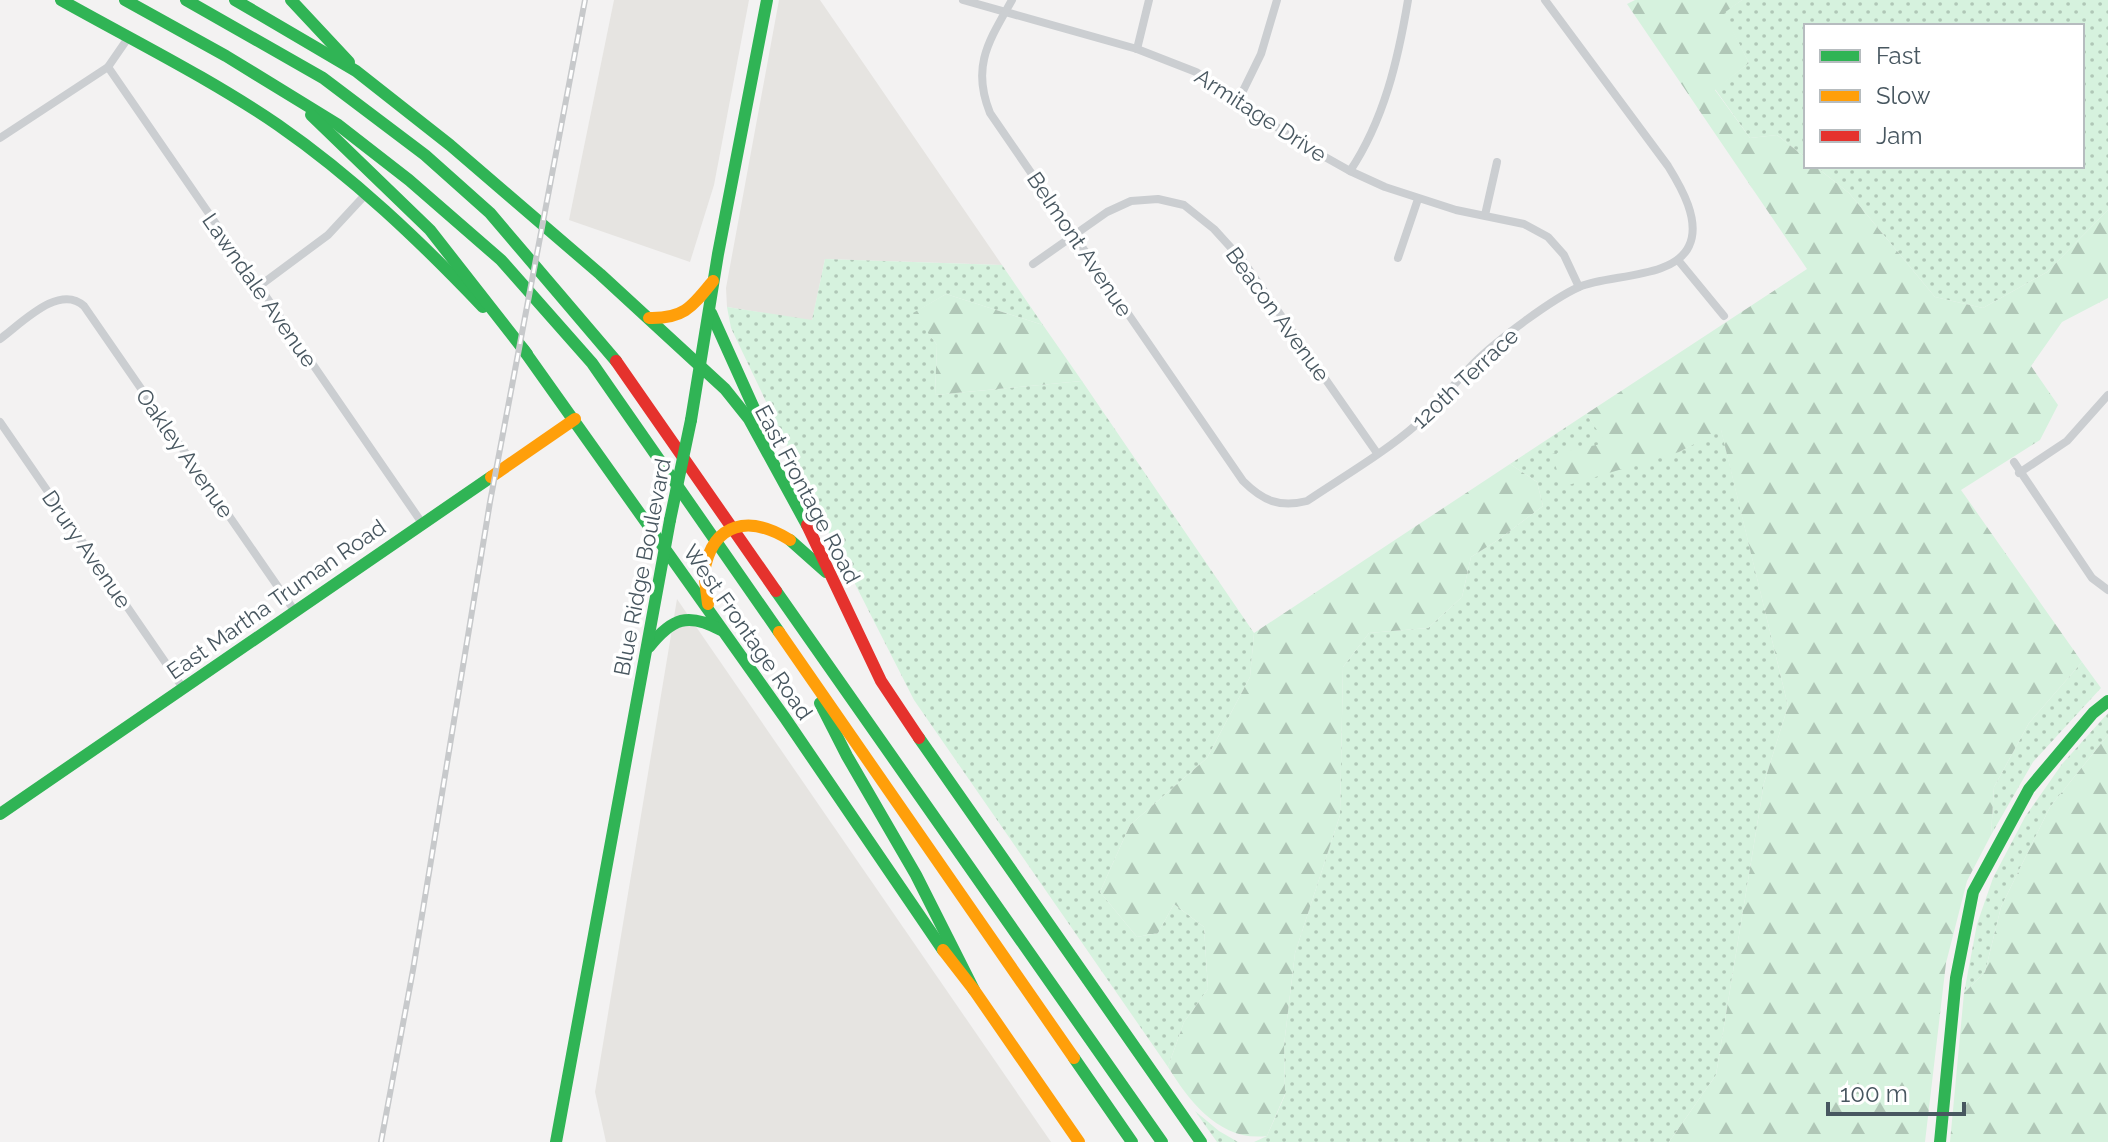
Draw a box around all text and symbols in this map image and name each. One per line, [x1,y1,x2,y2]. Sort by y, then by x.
legend [1804,24,2084,168]
text: Fast [1876,41,1921,70]
street label: Armitage Drive [1190,63,1332,167]
text: Slow [1876,81,1931,110]
text: Jam [1876,121,1922,150]
street label: Belmont Avenue [1022,167,1138,321]
street label: Lawndale Avenue [197,208,323,372]
street label: Beacon Avenue [1221,242,1335,386]
street label: 120th Terrace [1407,322,1524,434]
street label: Oakley Avenue [131,383,239,523]
street label: East Frontage Road [750,400,866,588]
street label: Blue Ridge Boulevard [608,456,676,678]
street label: Drury Avenue [37,485,137,613]
street label: East Martha Truman Road [162,514,390,684]
street label: West Frontage Road [678,540,818,724]
scale bar [1828,1066,1964,1116]
text: 100 m [1840,1079,1908,1108]

